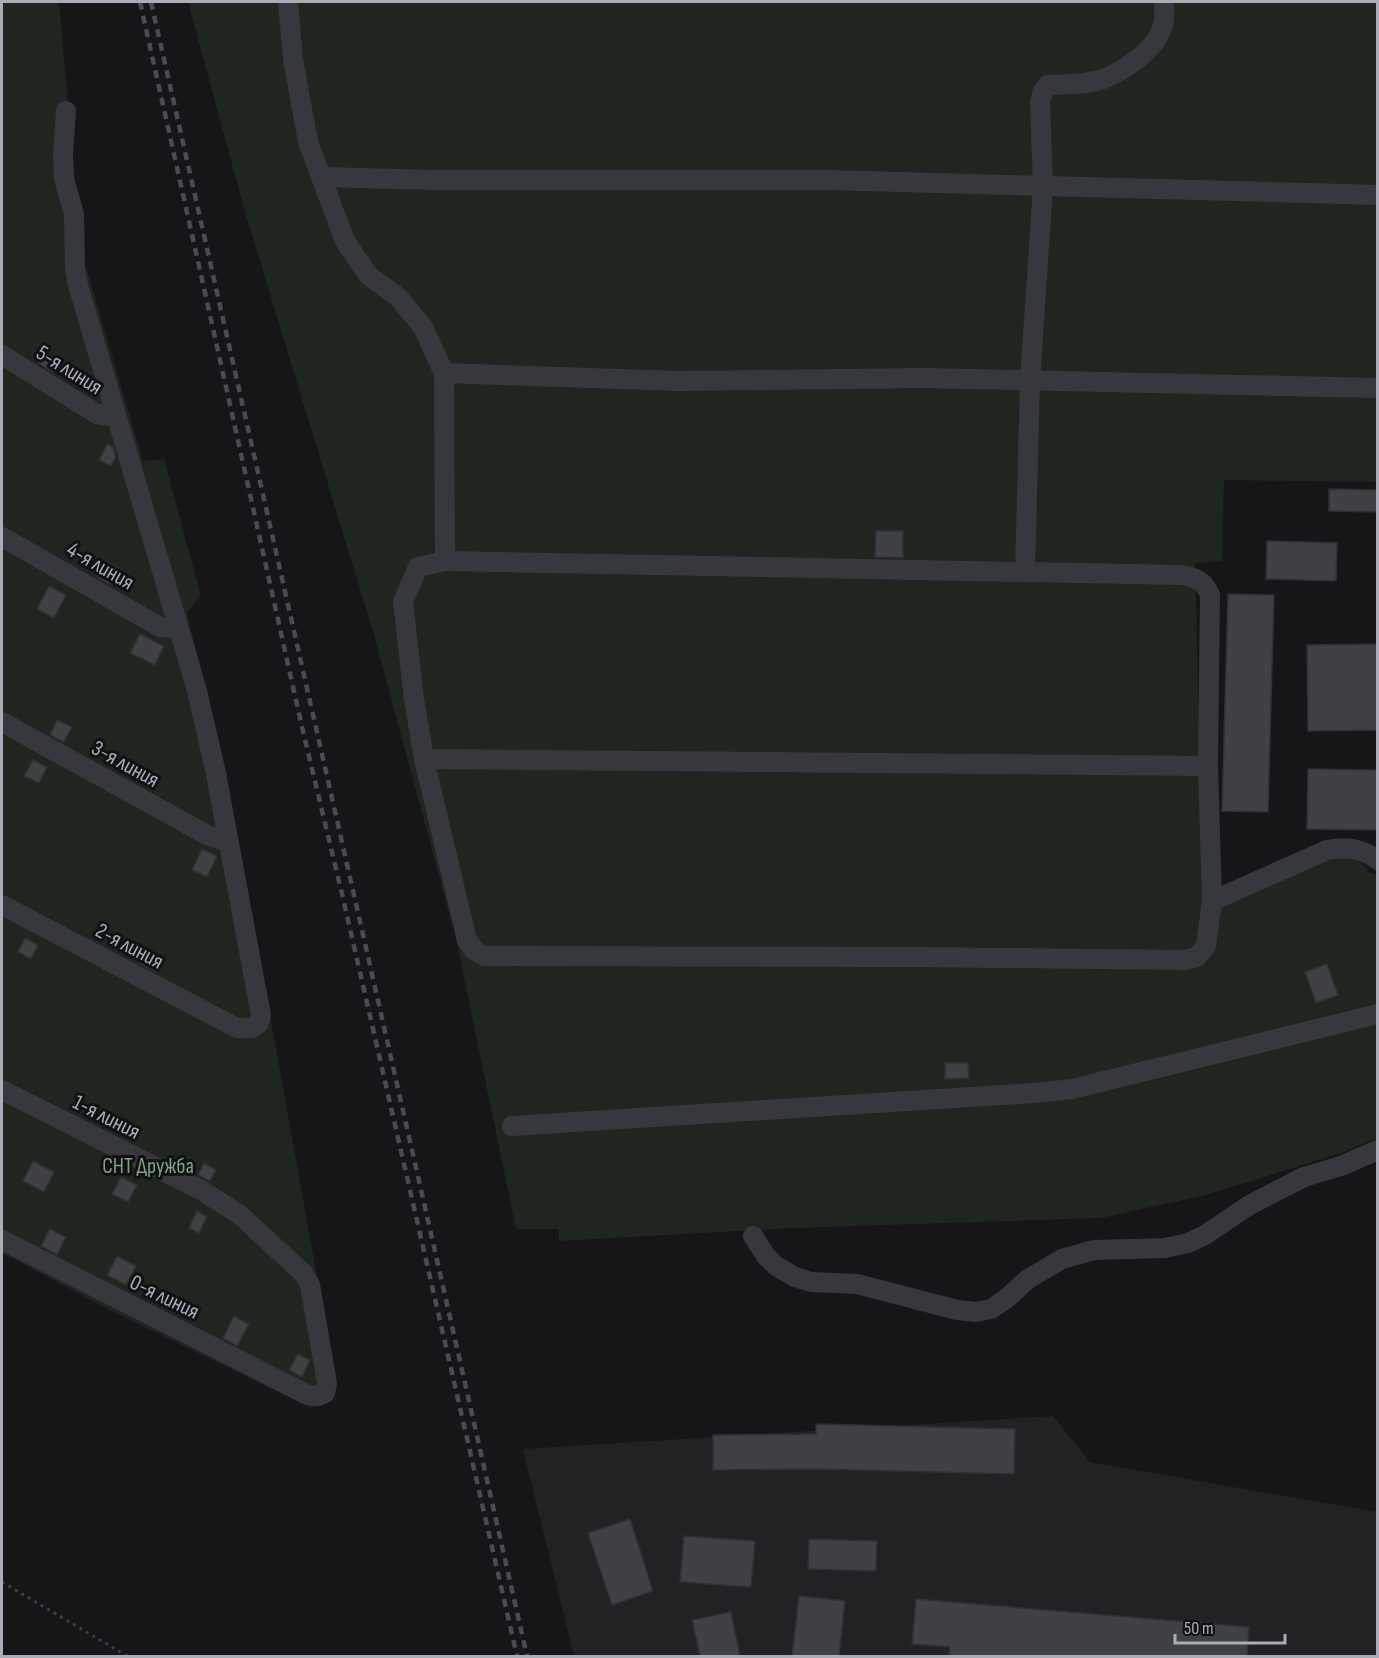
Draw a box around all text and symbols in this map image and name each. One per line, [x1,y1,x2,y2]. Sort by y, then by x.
street label: 5-я линия [31,340,107,401]
street label: 4-я линия [62,536,139,596]
street label: 3-я линия [87,735,164,794]
street label: 2-я линия [91,917,168,975]
street label: 1-я линия [68,1089,144,1146]
park label: СНТ Дружба [102,1153,194,1180]
street label: 0-я линия [125,1269,203,1326]
scale bar [1175,1607,1284,1645]
text: 50 m [1184,1618,1214,1639]

